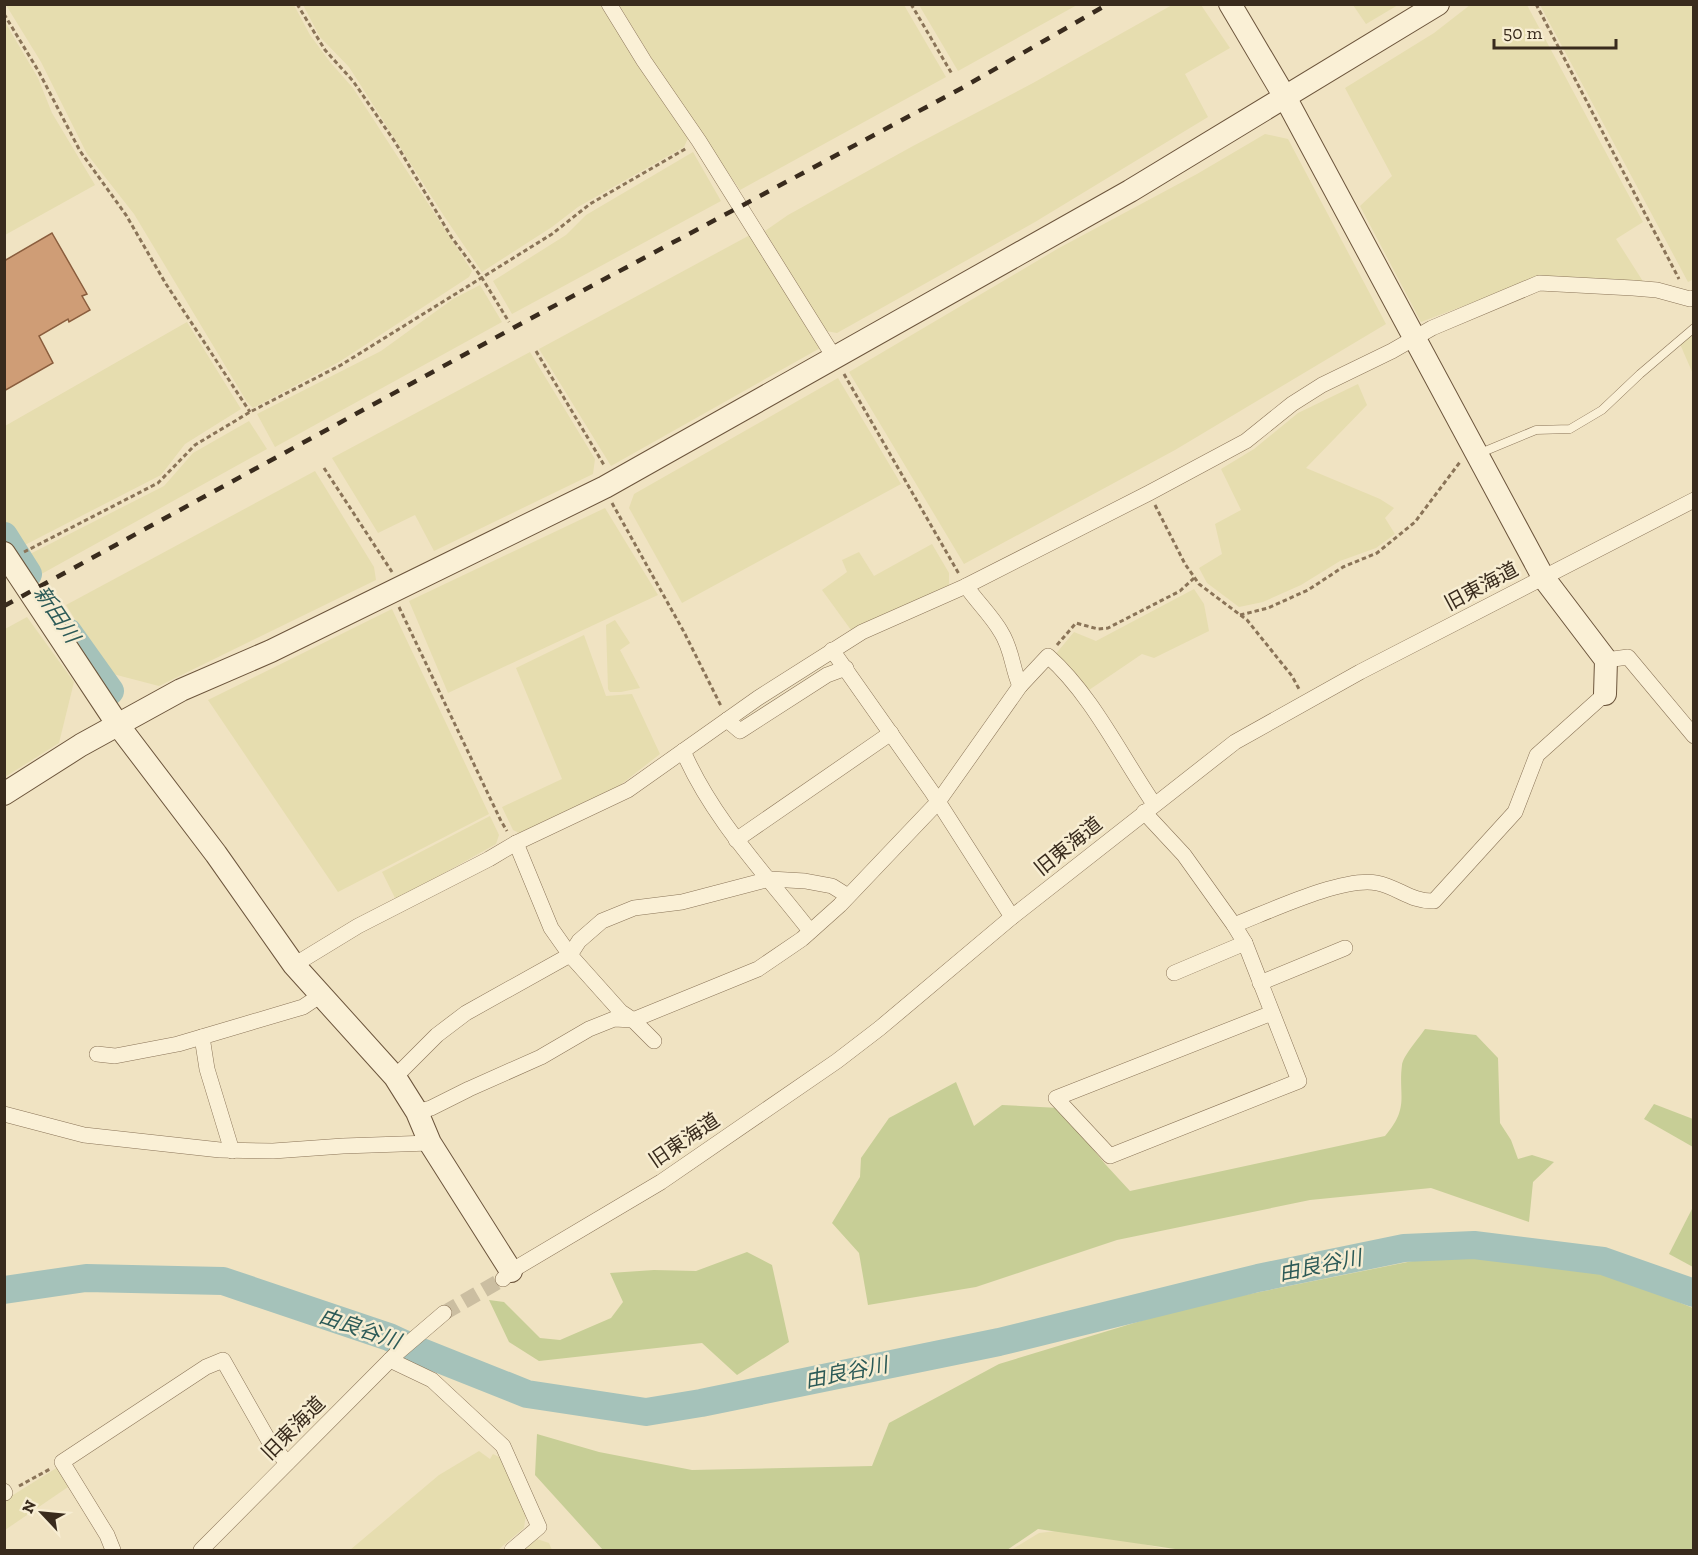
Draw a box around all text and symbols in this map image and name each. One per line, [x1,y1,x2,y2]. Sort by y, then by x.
scale bar [1494,12,1616,50]
text: 50 m [1503,22,1543,44]
street label: 旧東海道 [1440,557,1522,615]
water label: 新田川 [29,581,86,649]
street label: 旧東海道 [1029,812,1107,880]
street label: 旧東海道 [644,1108,724,1172]
water label: 由良谷川 [1276,1244,1366,1285]
water label: 由良谷川 [316,1303,406,1354]
water label: 由良谷川 [802,1351,892,1392]
street label: 旧東海道 [256,1391,330,1465]
north arrow [12,1483,72,1543]
text: N [18,1497,40,1516]

